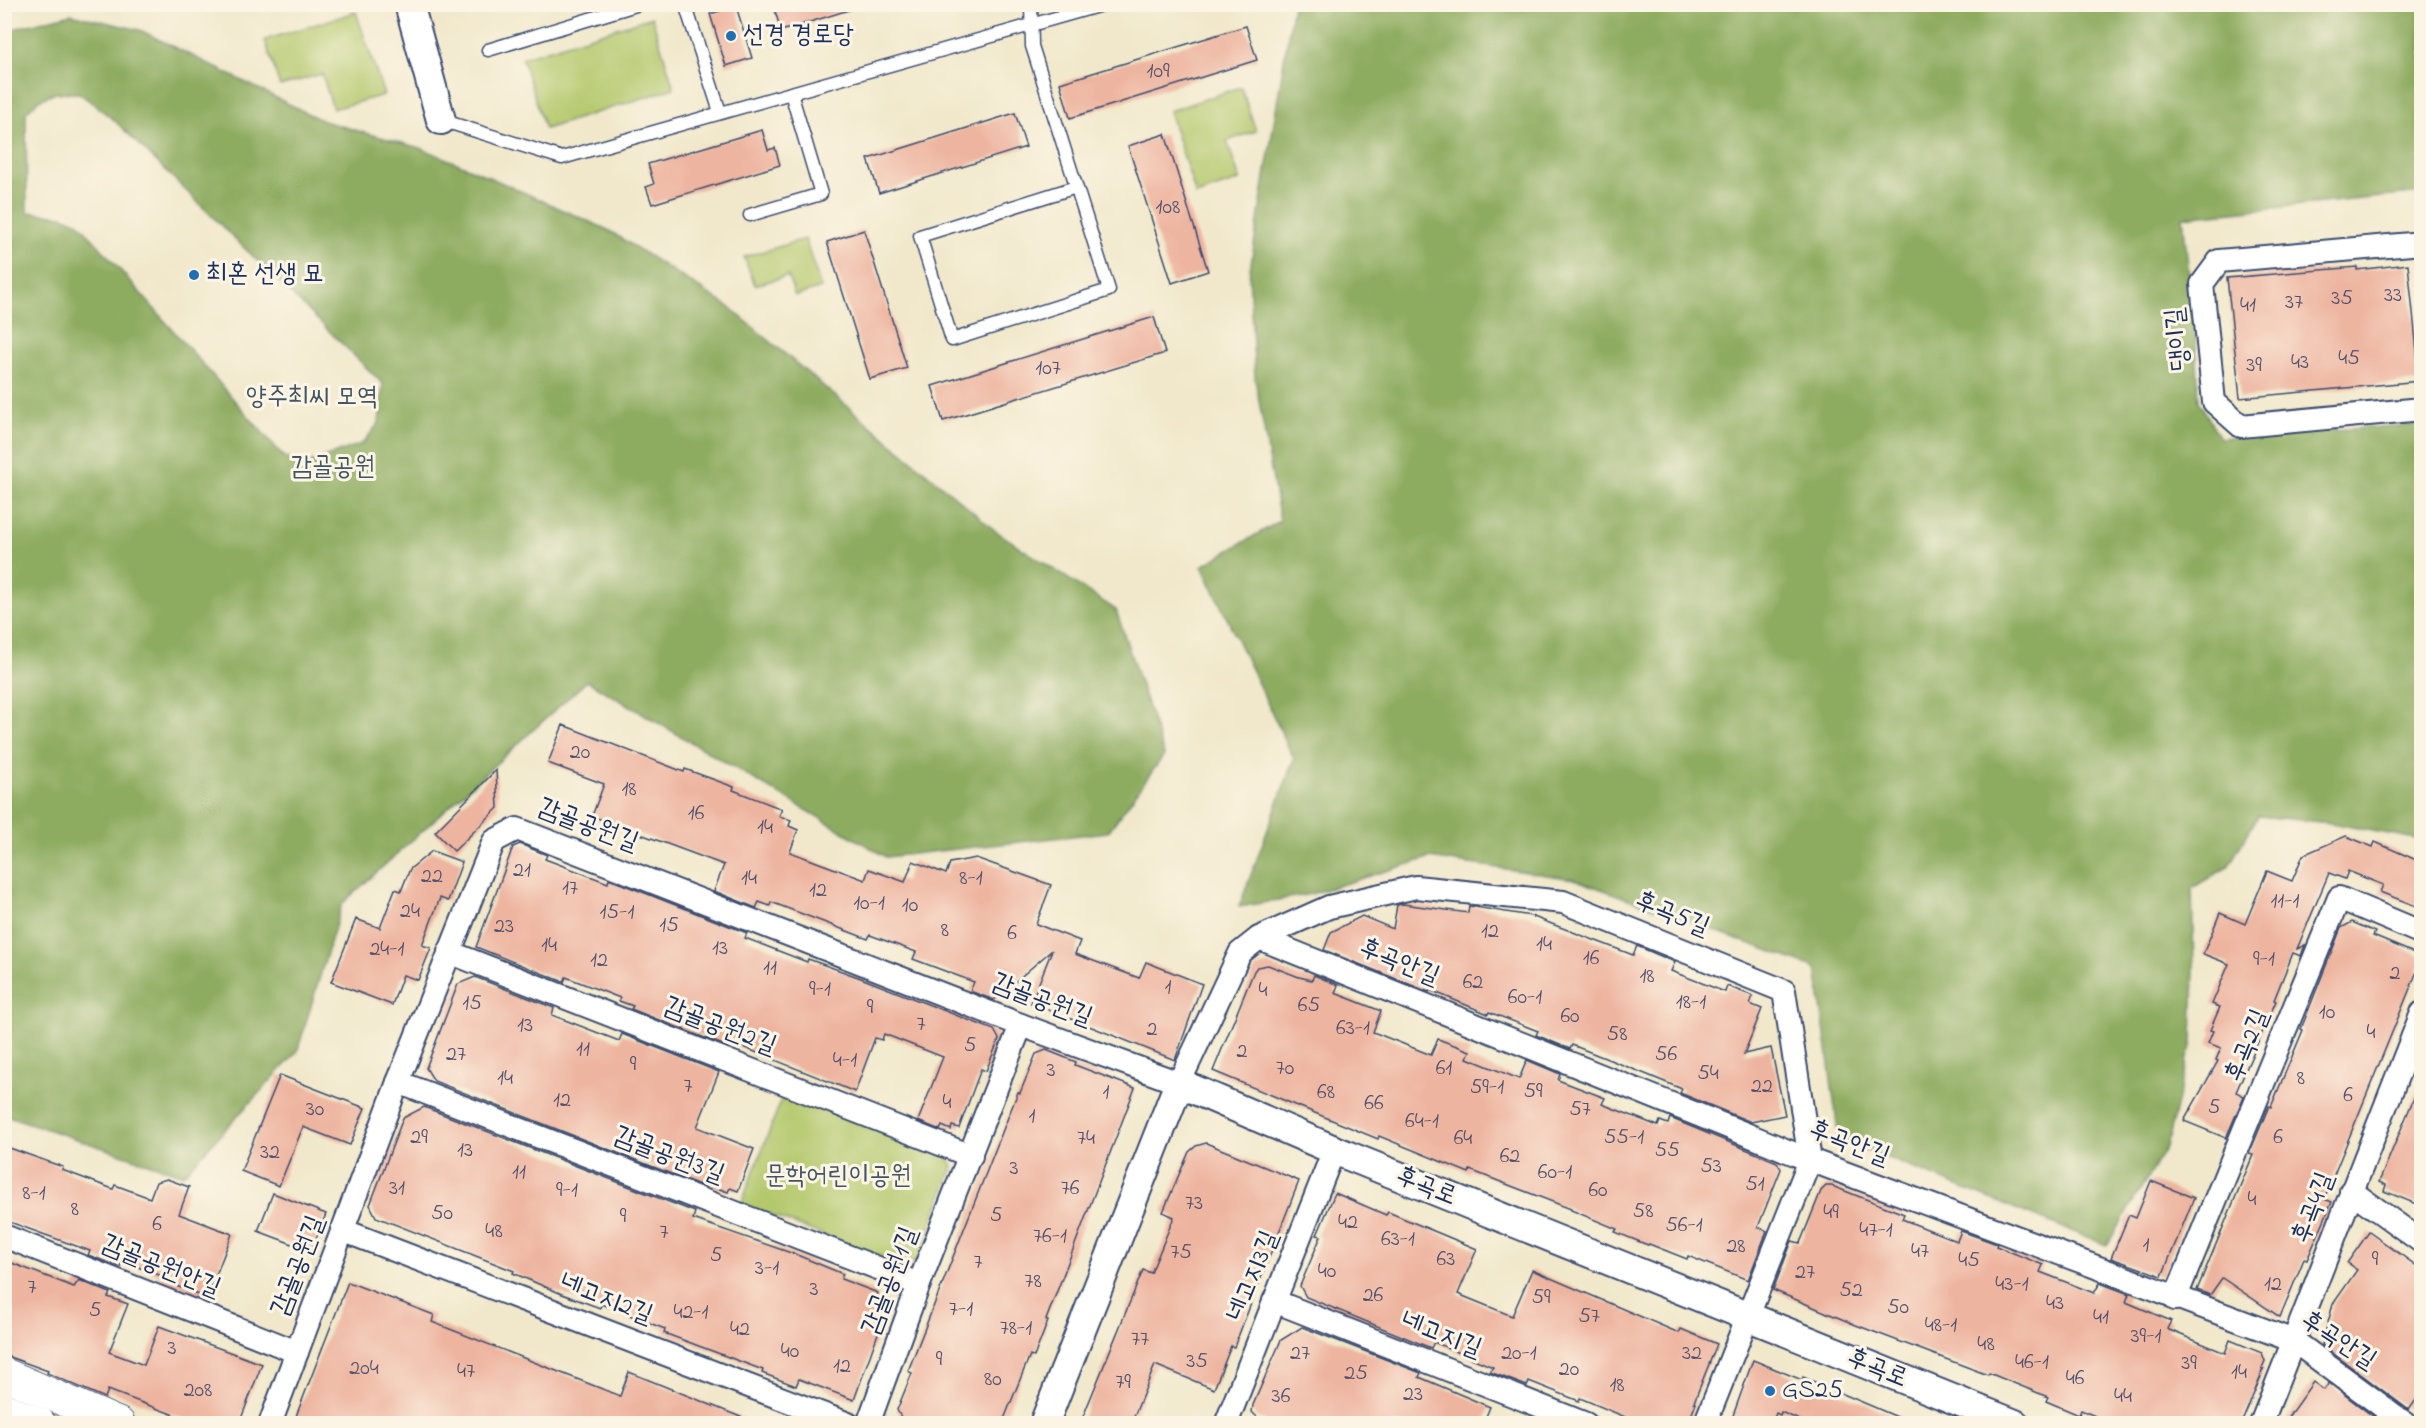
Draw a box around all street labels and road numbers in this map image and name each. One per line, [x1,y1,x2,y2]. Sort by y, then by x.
street label: 댕이길 [2157,306,2201,372]
street label: 감골공원길 [532,790,644,863]
street label: 후곡5길 [1629,883,1715,947]
street label: 후곡안길 [1353,930,1445,996]
street label: 감골공원길 [986,965,1098,1038]
street label: 감골공원2길 [658,988,782,1066]
street label: 후곡2길 [2216,1004,2280,1088]
street label: 후곡안길 [1803,1111,1895,1177]
street label: 감골공원3길 [608,1118,730,1194]
street label: 후곡로 [1390,1158,1462,1216]
street label: 후곡4길 [2283,1167,2345,1249]
street label: 감골공원길 [263,1210,336,1322]
street label: 감골공원1길 [853,1221,929,1341]
street label: 네고지3길 [1219,1225,1289,1327]
street label: 감골공원안길 [96,1226,226,1308]
street label: 네고지2길 [554,1265,658,1335]
street label: 후곡안길 [2293,1302,2384,1380]
street label: 네고지길 [1395,1303,1487,1369]
street label: 후곡로 [1841,1340,1913,1398]

